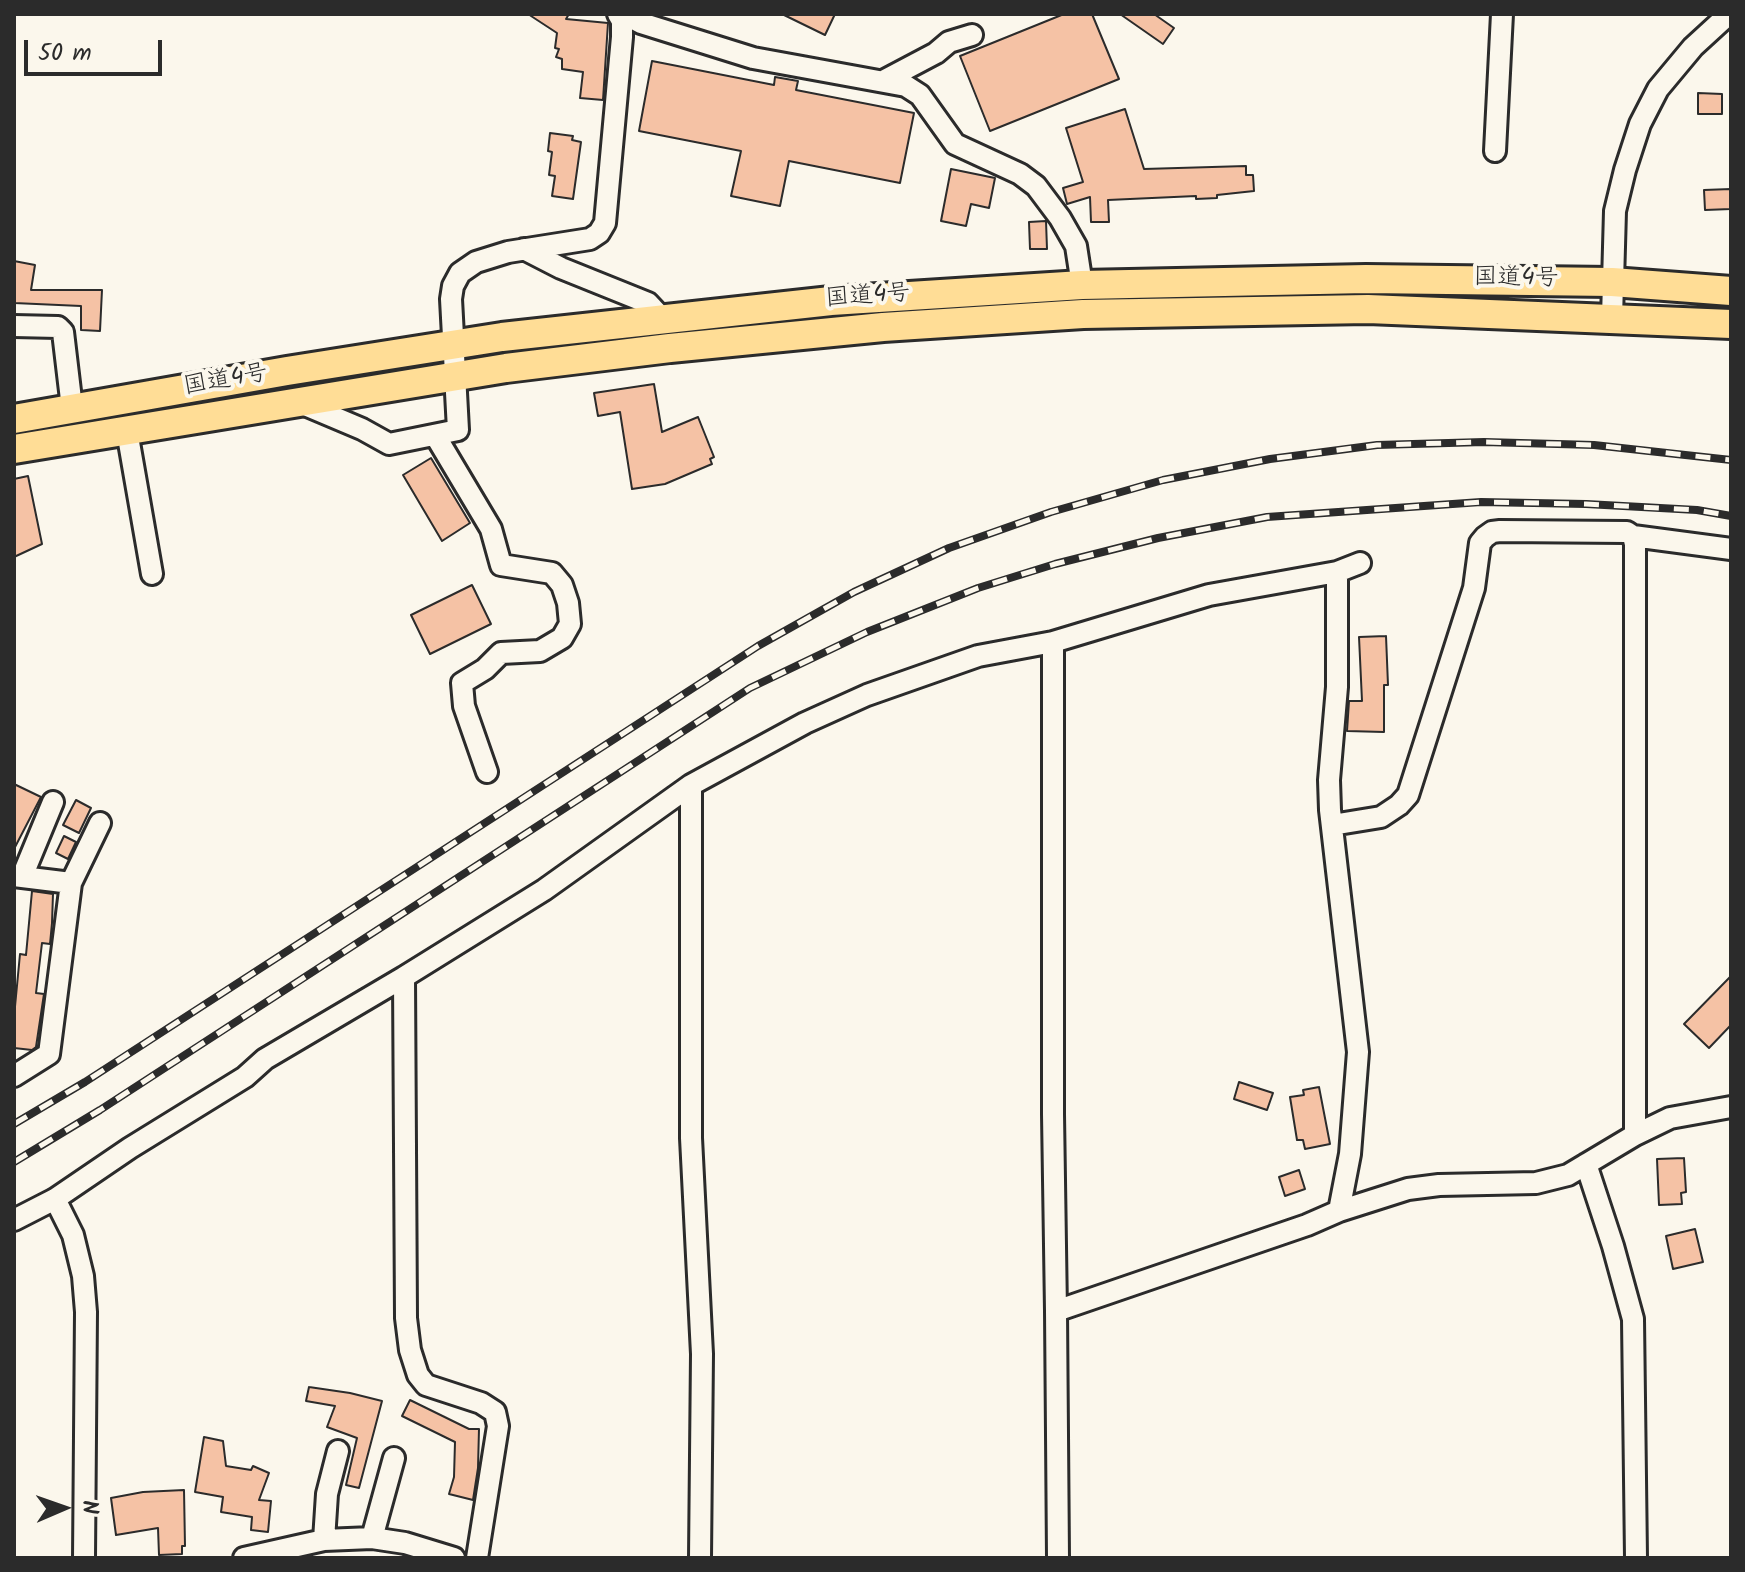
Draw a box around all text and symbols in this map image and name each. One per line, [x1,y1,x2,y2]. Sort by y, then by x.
scale bar [28,24,166,74]
text: 50 m [38,34,92,73]
street label: 国道4号 [1473,265,1559,295]
street label: 国道4号 [824,281,912,315]
street label: 国道4号 [182,360,270,404]
north arrow [24,1468,104,1548]
text: N [71,1500,106,1515]

